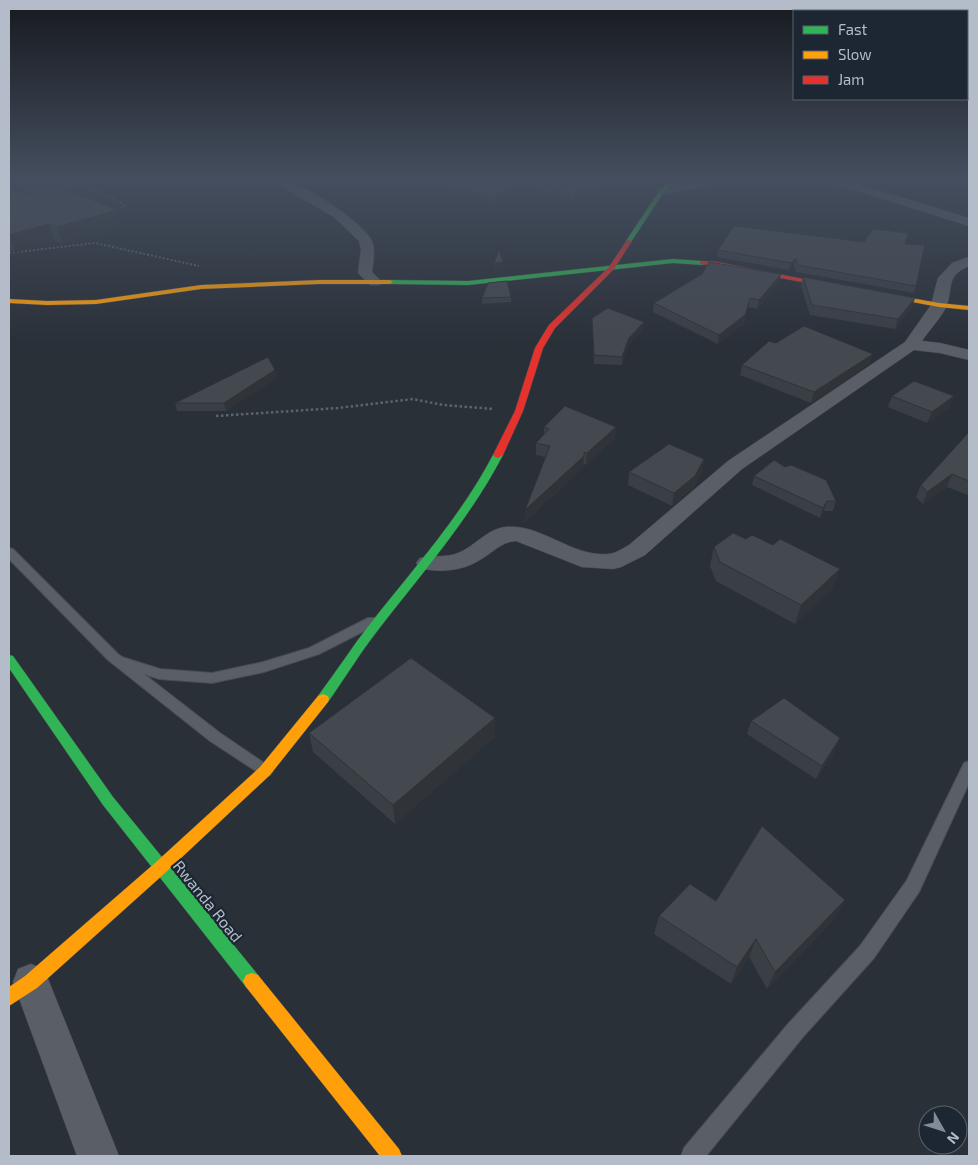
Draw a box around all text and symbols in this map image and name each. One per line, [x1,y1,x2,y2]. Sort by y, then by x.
legend [793,10,968,100]
text: Fast [838,20,868,38]
text: Slow [838,45,872,63]
text: Jam [838,70,864,88]
street label: Rwanda Road [170,856,247,945]
north arrow [918,1105,968,1155]
text: N [944,1129,963,1148]

